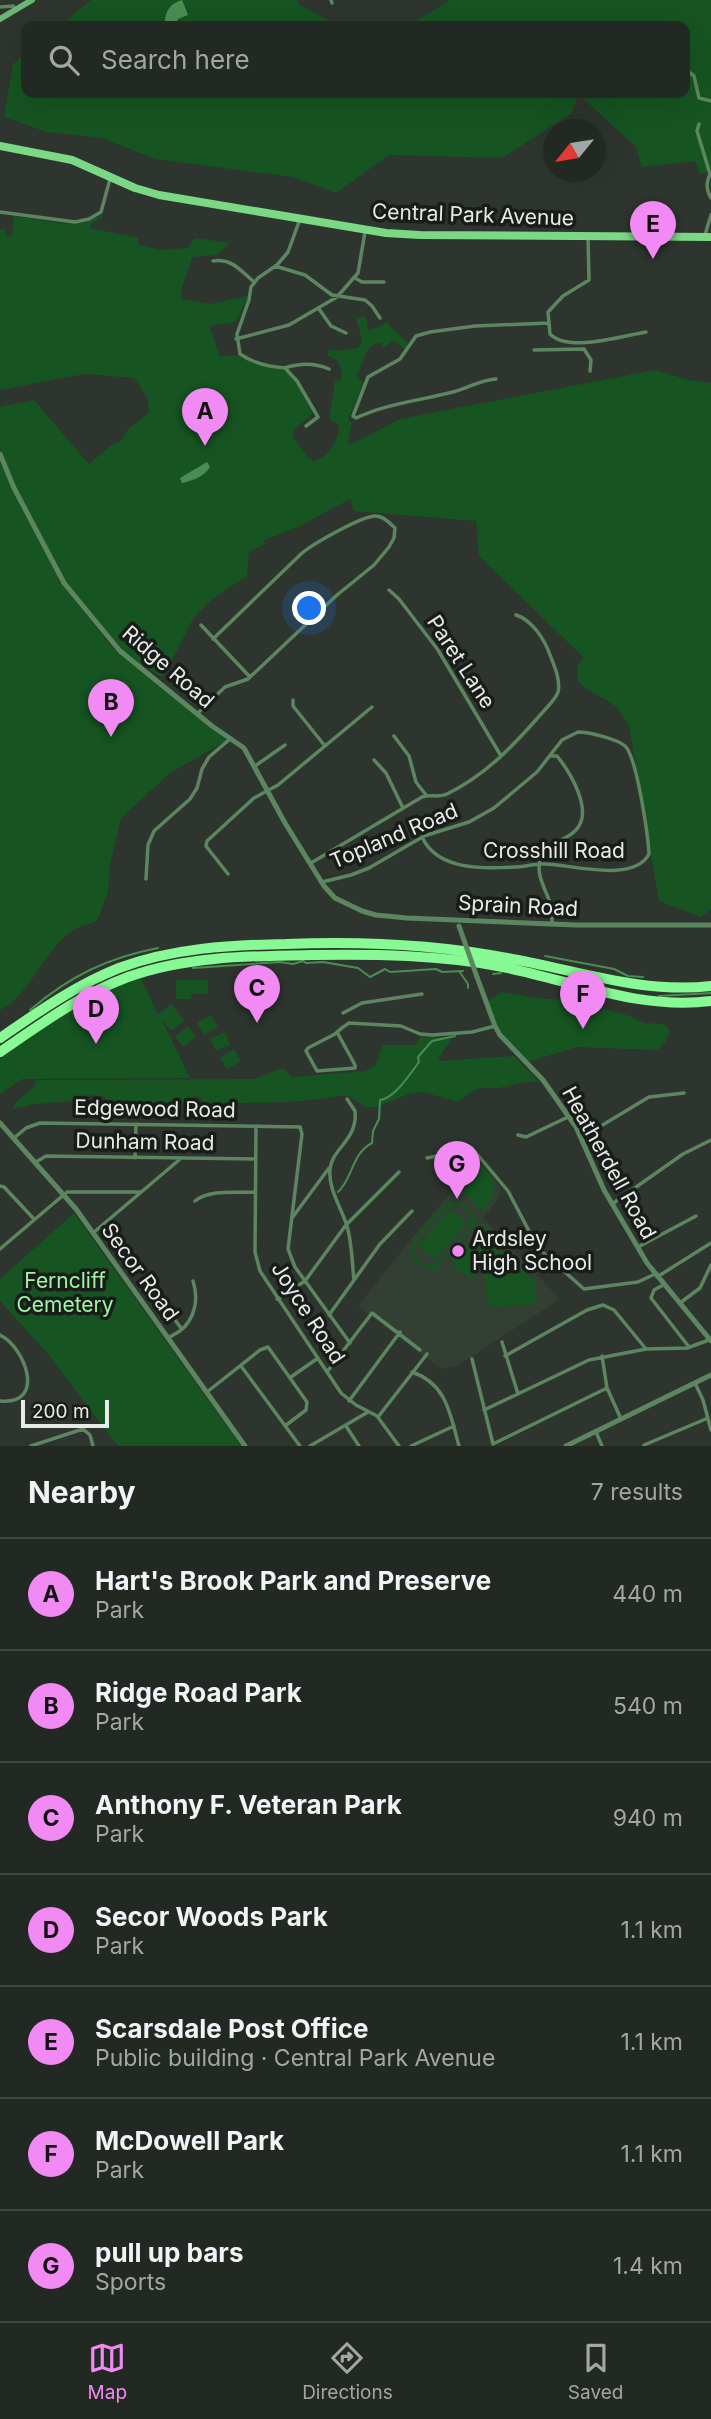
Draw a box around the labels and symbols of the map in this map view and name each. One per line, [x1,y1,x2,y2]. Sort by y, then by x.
north arrow [543,119,606,182]
street label: Central Park Avenue [372,198,574,231]
pin: E [630,201,676,259]
pin: A [182,388,228,446]
your location [292,591,326,625]
street label: Paret Lane [422,610,501,713]
street label: Ridge Road [117,620,219,713]
pin: B [88,679,134,737]
street label: Topland Road [326,797,461,874]
street label: Crosshill Road [483,838,625,863]
street label: Sprain Road [457,890,579,921]
pin: C [234,965,280,1023]
pin: F [560,971,606,1029]
pin: D [73,986,119,1044]
street label: Heatherdell Road [557,1082,662,1244]
street label: Edgewood Road [74,1095,236,1122]
street label: Dunham Road [75,1128,215,1155]
pin: G [434,1141,480,1199]
street label: Secor Road [97,1218,184,1325]
place label: Ardsley High School [472,1226,592,1275]
marker: Ardsley High School [450,1243,466,1259]
street label: Joyce Road [266,1257,351,1368]
park label: Ferncliff Cemetery [16,1268,114,1317]
scale bar [21,1397,108,1429]

